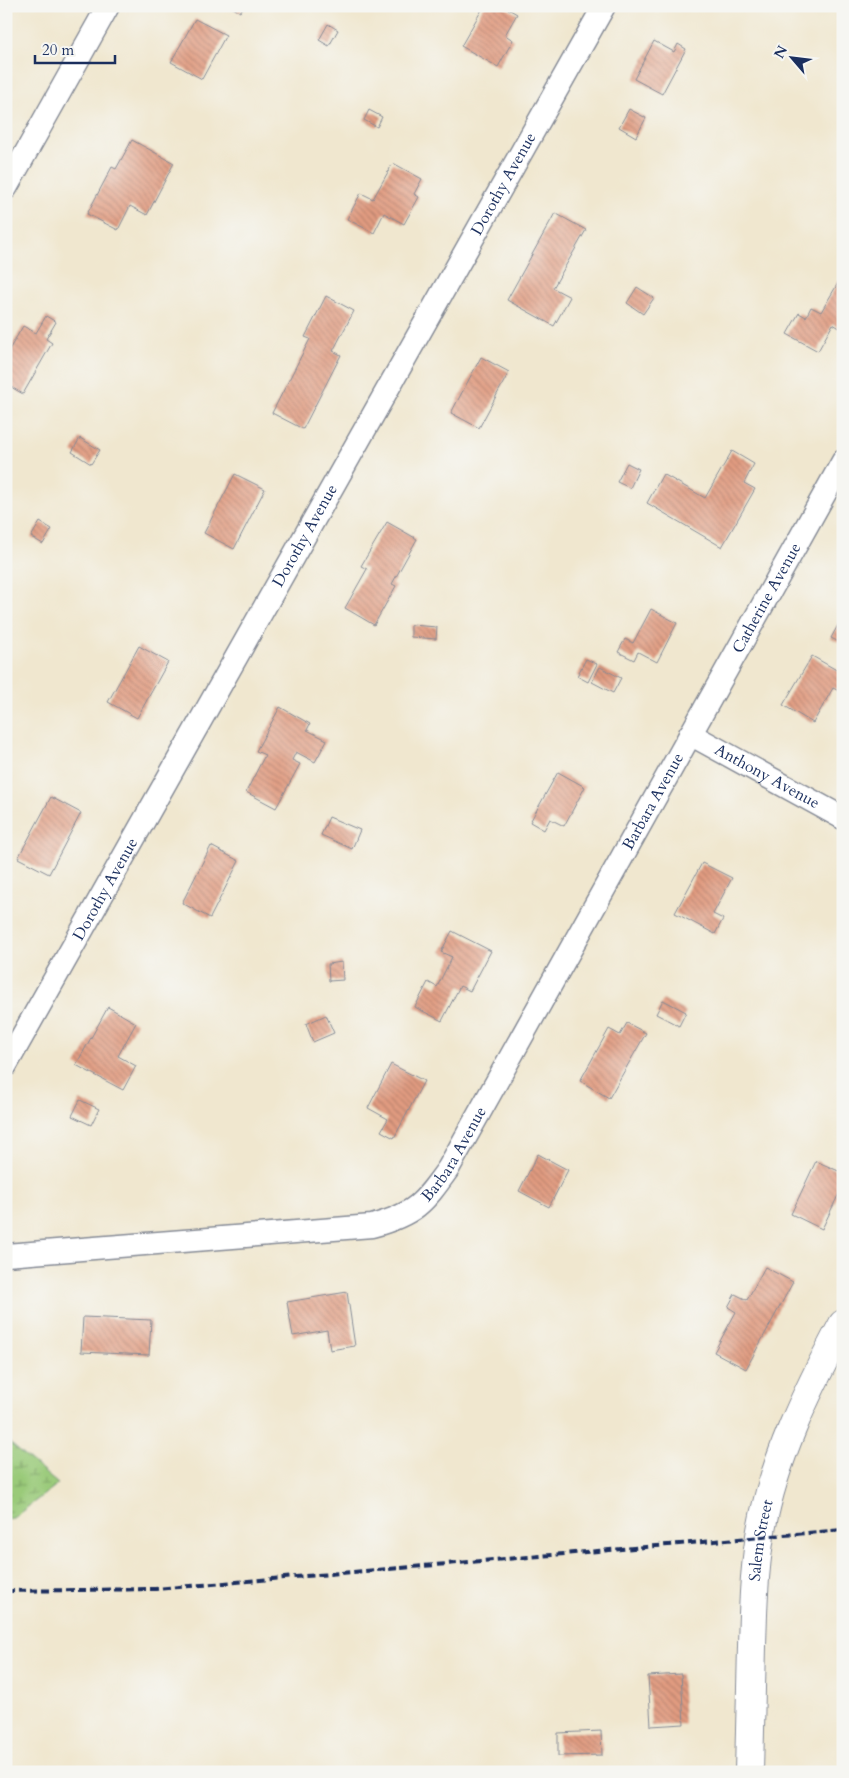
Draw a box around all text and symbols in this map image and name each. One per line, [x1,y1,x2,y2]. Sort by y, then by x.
scale bar [35,32,115,64]
north arrow [766,32,816,82]
text: 20 m [42,40,74,60]
text: N [770,42,792,62]
street label: Dorothy Avenue [466,128,541,239]
street label: Dorothy Avenue [267,480,343,591]
street label: Catherine Avenue [727,539,806,657]
street label: Anthony Avenue [711,739,824,814]
street label: Barbara Avenue [617,749,689,854]
street label: Dorothy Avenue [68,834,143,944]
street label: Barbara Avenue [416,1103,492,1207]
street label: Salem Street [744,1497,778,1582]

